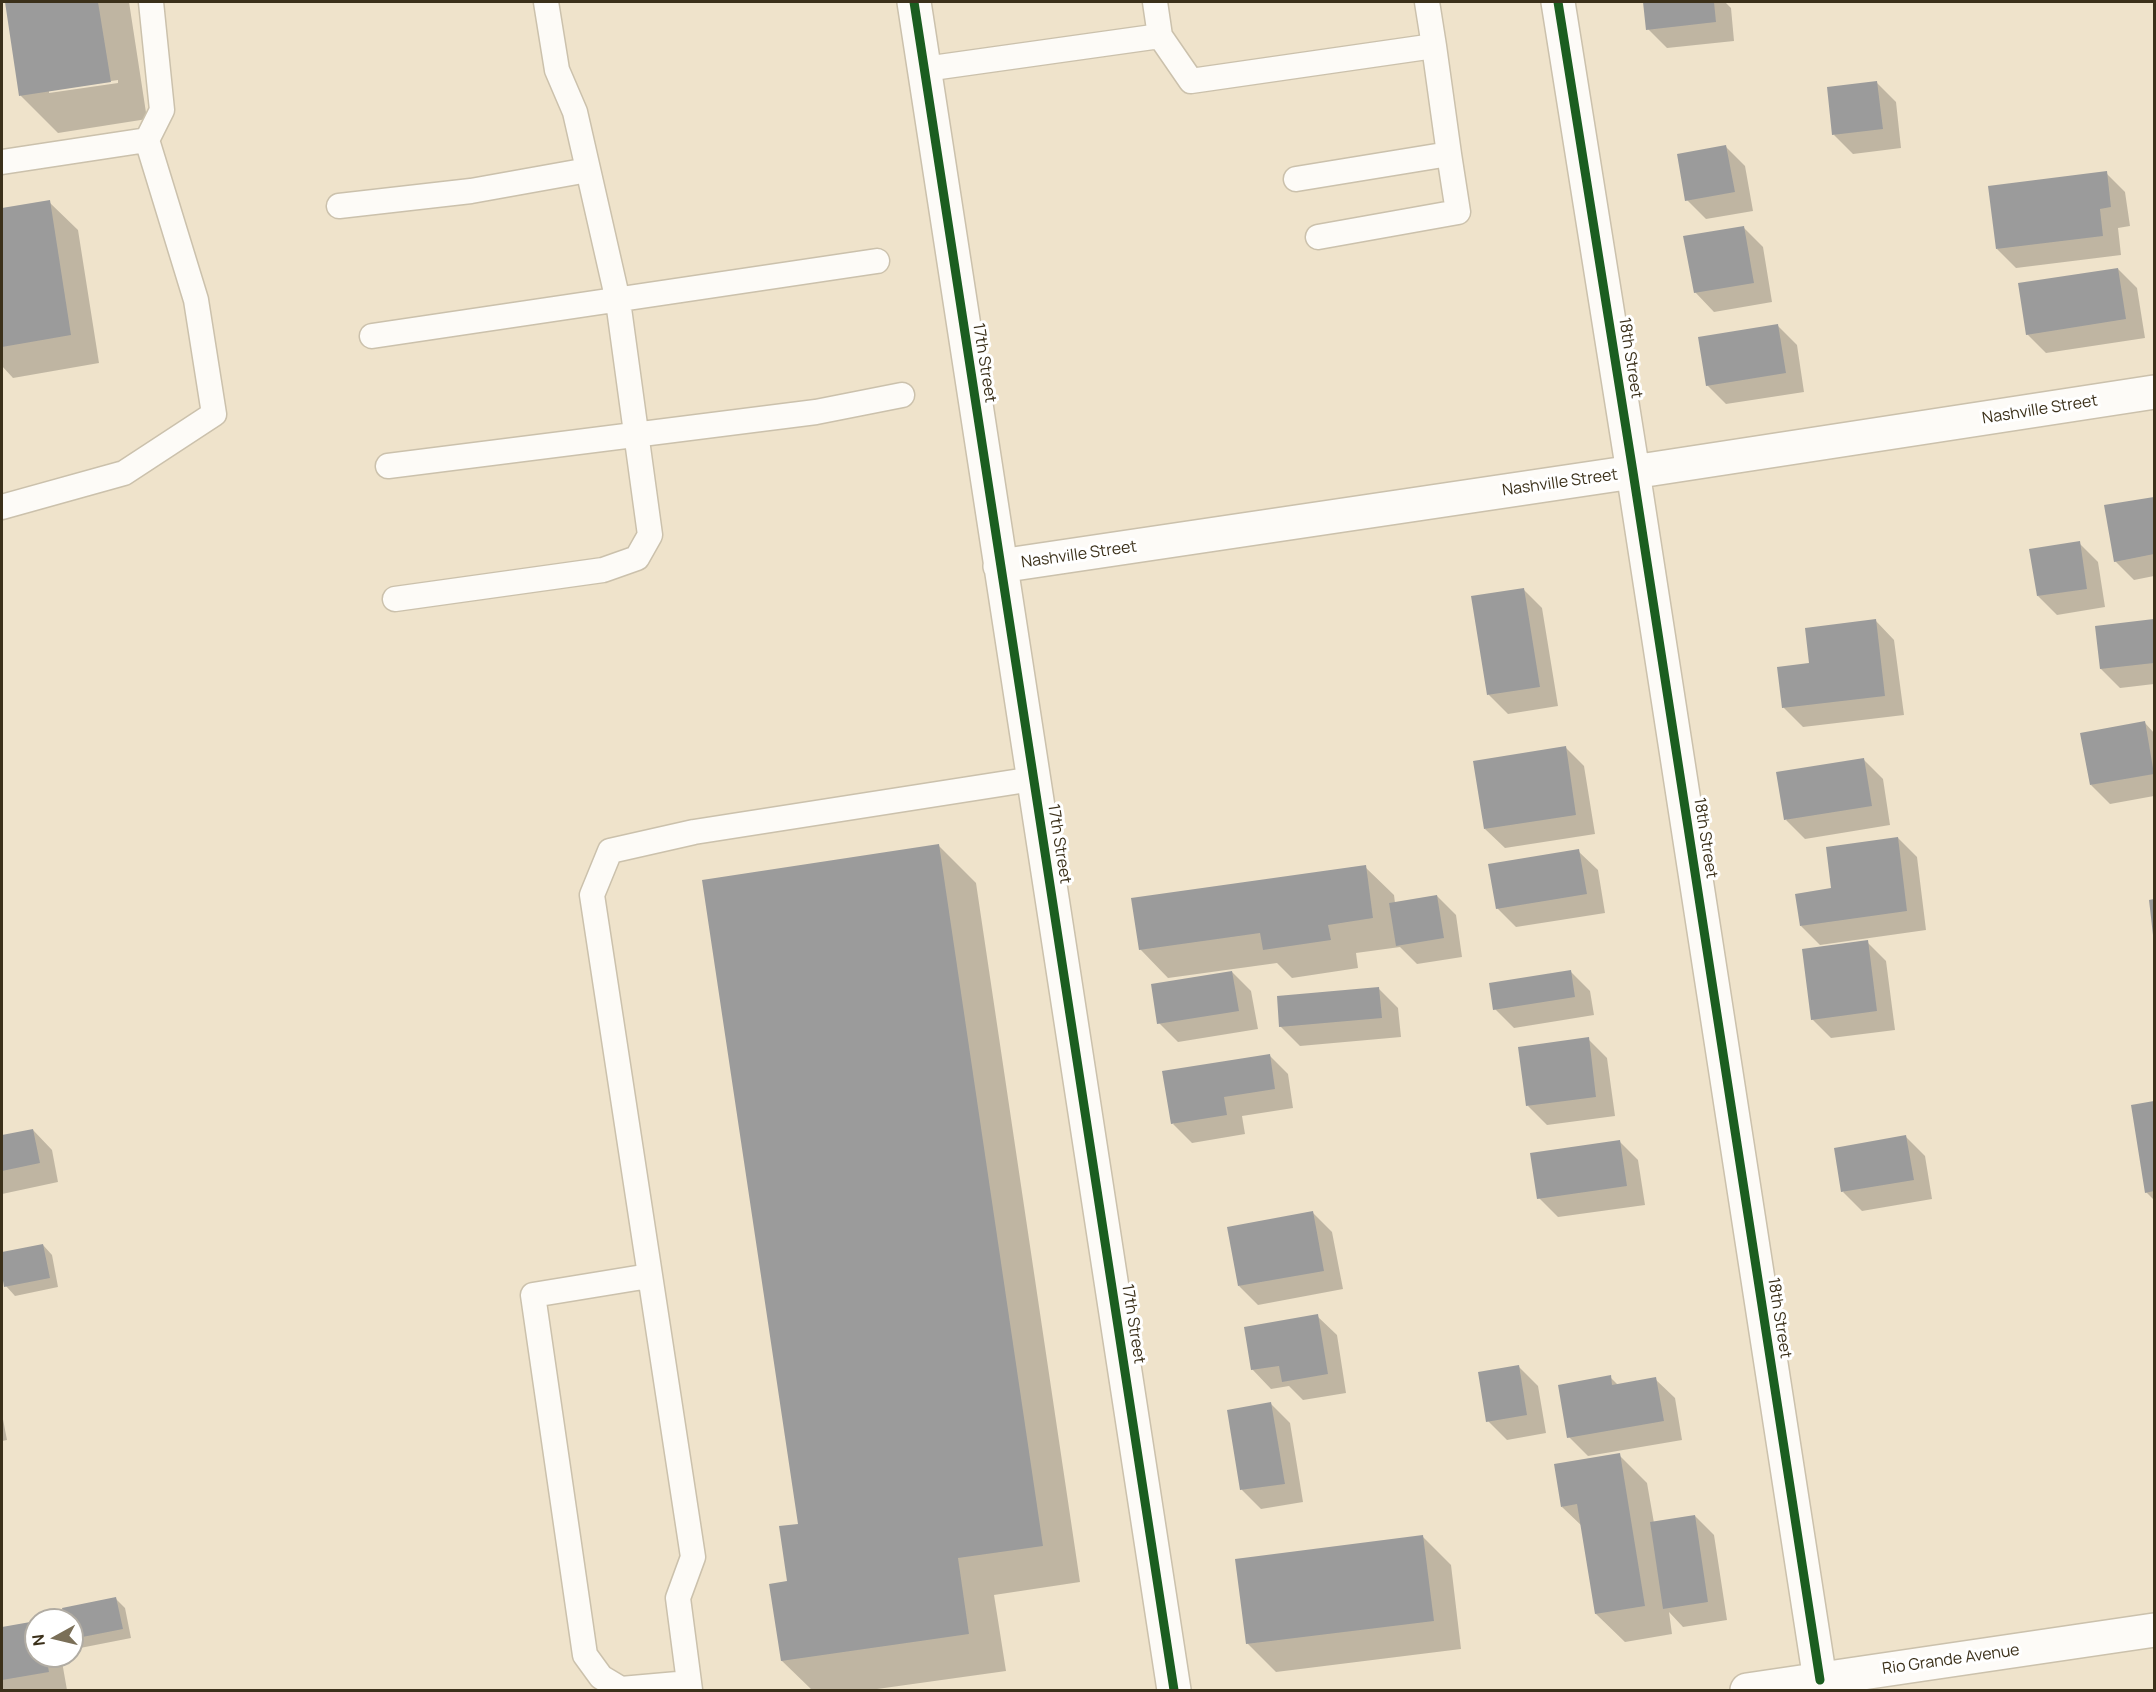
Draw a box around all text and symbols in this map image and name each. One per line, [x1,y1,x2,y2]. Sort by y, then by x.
street label: 18th Street [1614,316,1646,400]
street label: 17th Street [968,322,1000,404]
street label: Nashville Street [1981,391,2099,429]
street label: Nashville Street [1501,465,1619,501]
street label: Nashville Street [1020,537,1138,573]
street label: 18th Street [1689,796,1721,880]
street label: 17th Street [1043,803,1075,885]
street label: 18th Street [1763,1276,1795,1360]
street label: 17th Street [1117,1283,1149,1365]
north arrow [24,1608,84,1668]
text: N [26,1633,50,1647]
street label: Rio Grande Avenue [1881,1641,2021,1679]

